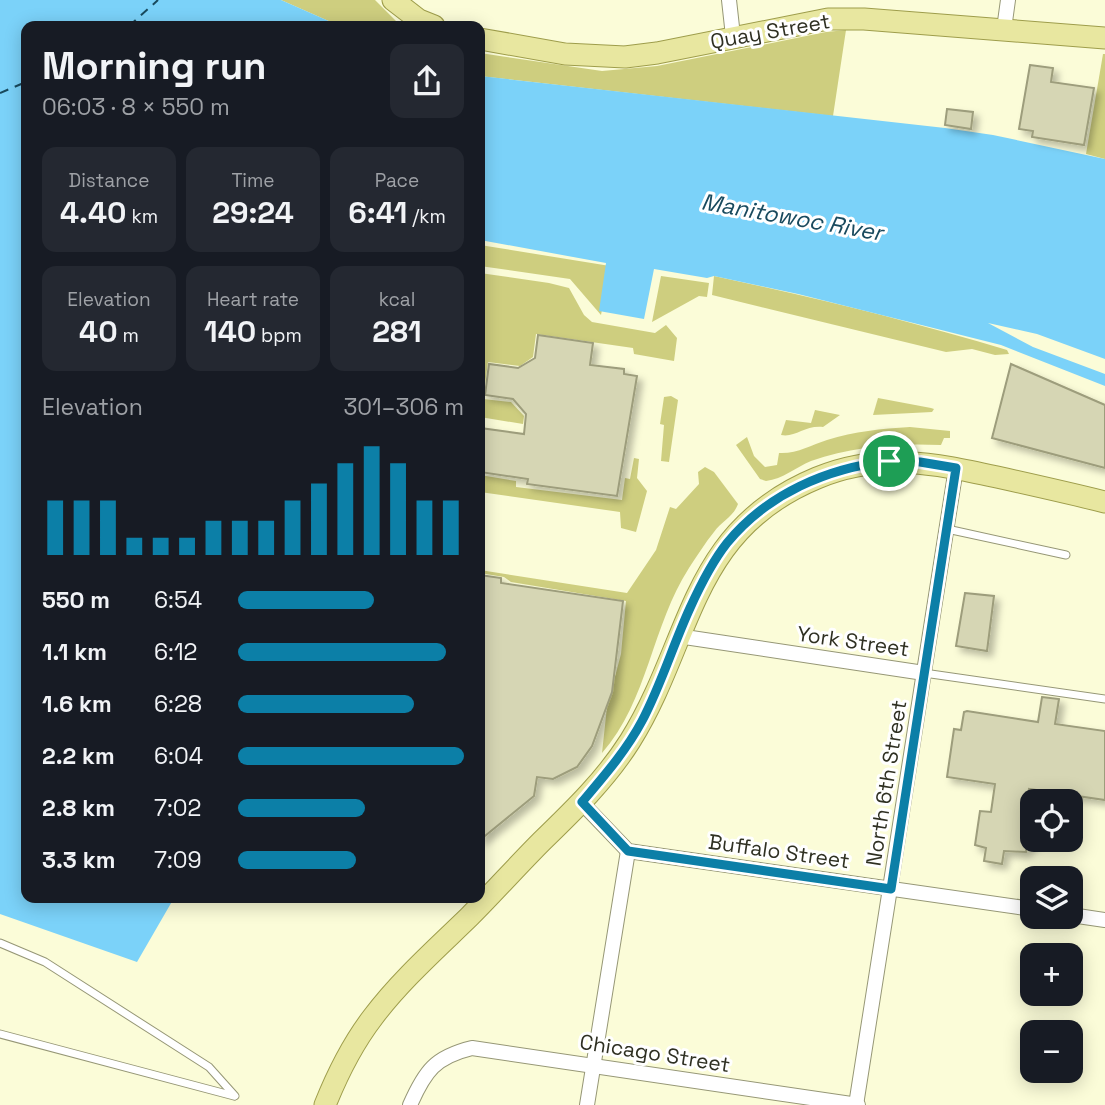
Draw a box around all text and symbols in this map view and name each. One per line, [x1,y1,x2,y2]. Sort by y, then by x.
street label: Quay Street [708,7,832,55]
text: Morning run [42,42,267,90]
button: share [390,44,464,118]
text: 06:03 · 8 × 550 m [42,92,230,122]
text: Distance [69,168,149,193]
text: Time [231,168,275,193]
text: Pace [375,168,419,193]
water label: Manitowoc River [699,186,887,248]
text: 4.40 [60,193,127,232]
text: 29:24 [212,193,294,232]
text: 6:41 [348,193,407,232]
text: km [127,204,158,229]
text: /km [407,204,446,229]
text: Elevation [67,287,151,312]
text: Heart rate [207,287,299,312]
text: kcal [379,287,415,312]
text: 40 [79,312,118,351]
text: 140 [204,312,256,351]
text: 281 [372,312,422,351]
text: m [118,323,139,348]
text: bpm [256,323,302,348]
text: Elevation [42,392,143,422]
text: 301–306 m [343,392,464,422]
pin [859,431,919,491]
icon: arrive [870,442,908,480]
text: 550 m [42,585,110,615]
text: 6:54 [154,585,202,615]
street label: York Street [795,620,911,662]
text: 1.1 km [42,637,107,667]
text: 6:12 [154,637,197,667]
text: 1.6 km [42,689,112,719]
text: 6:28 [154,689,202,719]
street label: North 6th Street [860,698,912,868]
text: 2.2 km [42,741,115,771]
text: 6:04 [154,741,203,771]
map controls [1020,789,1083,1083]
button: locate [1020,789,1083,852]
text: 2.8 km [42,793,115,823]
text: 7:02 [154,793,201,823]
street label: Buffalo Street [707,828,851,874]
text: 3.3 km [42,845,115,875]
text: 7:09 [154,845,202,875]
button: layers [1020,866,1083,929]
button: + [1020,943,1083,1006]
button: − [1020,1020,1083,1083]
street label: Chicago Street [578,1028,732,1078]

